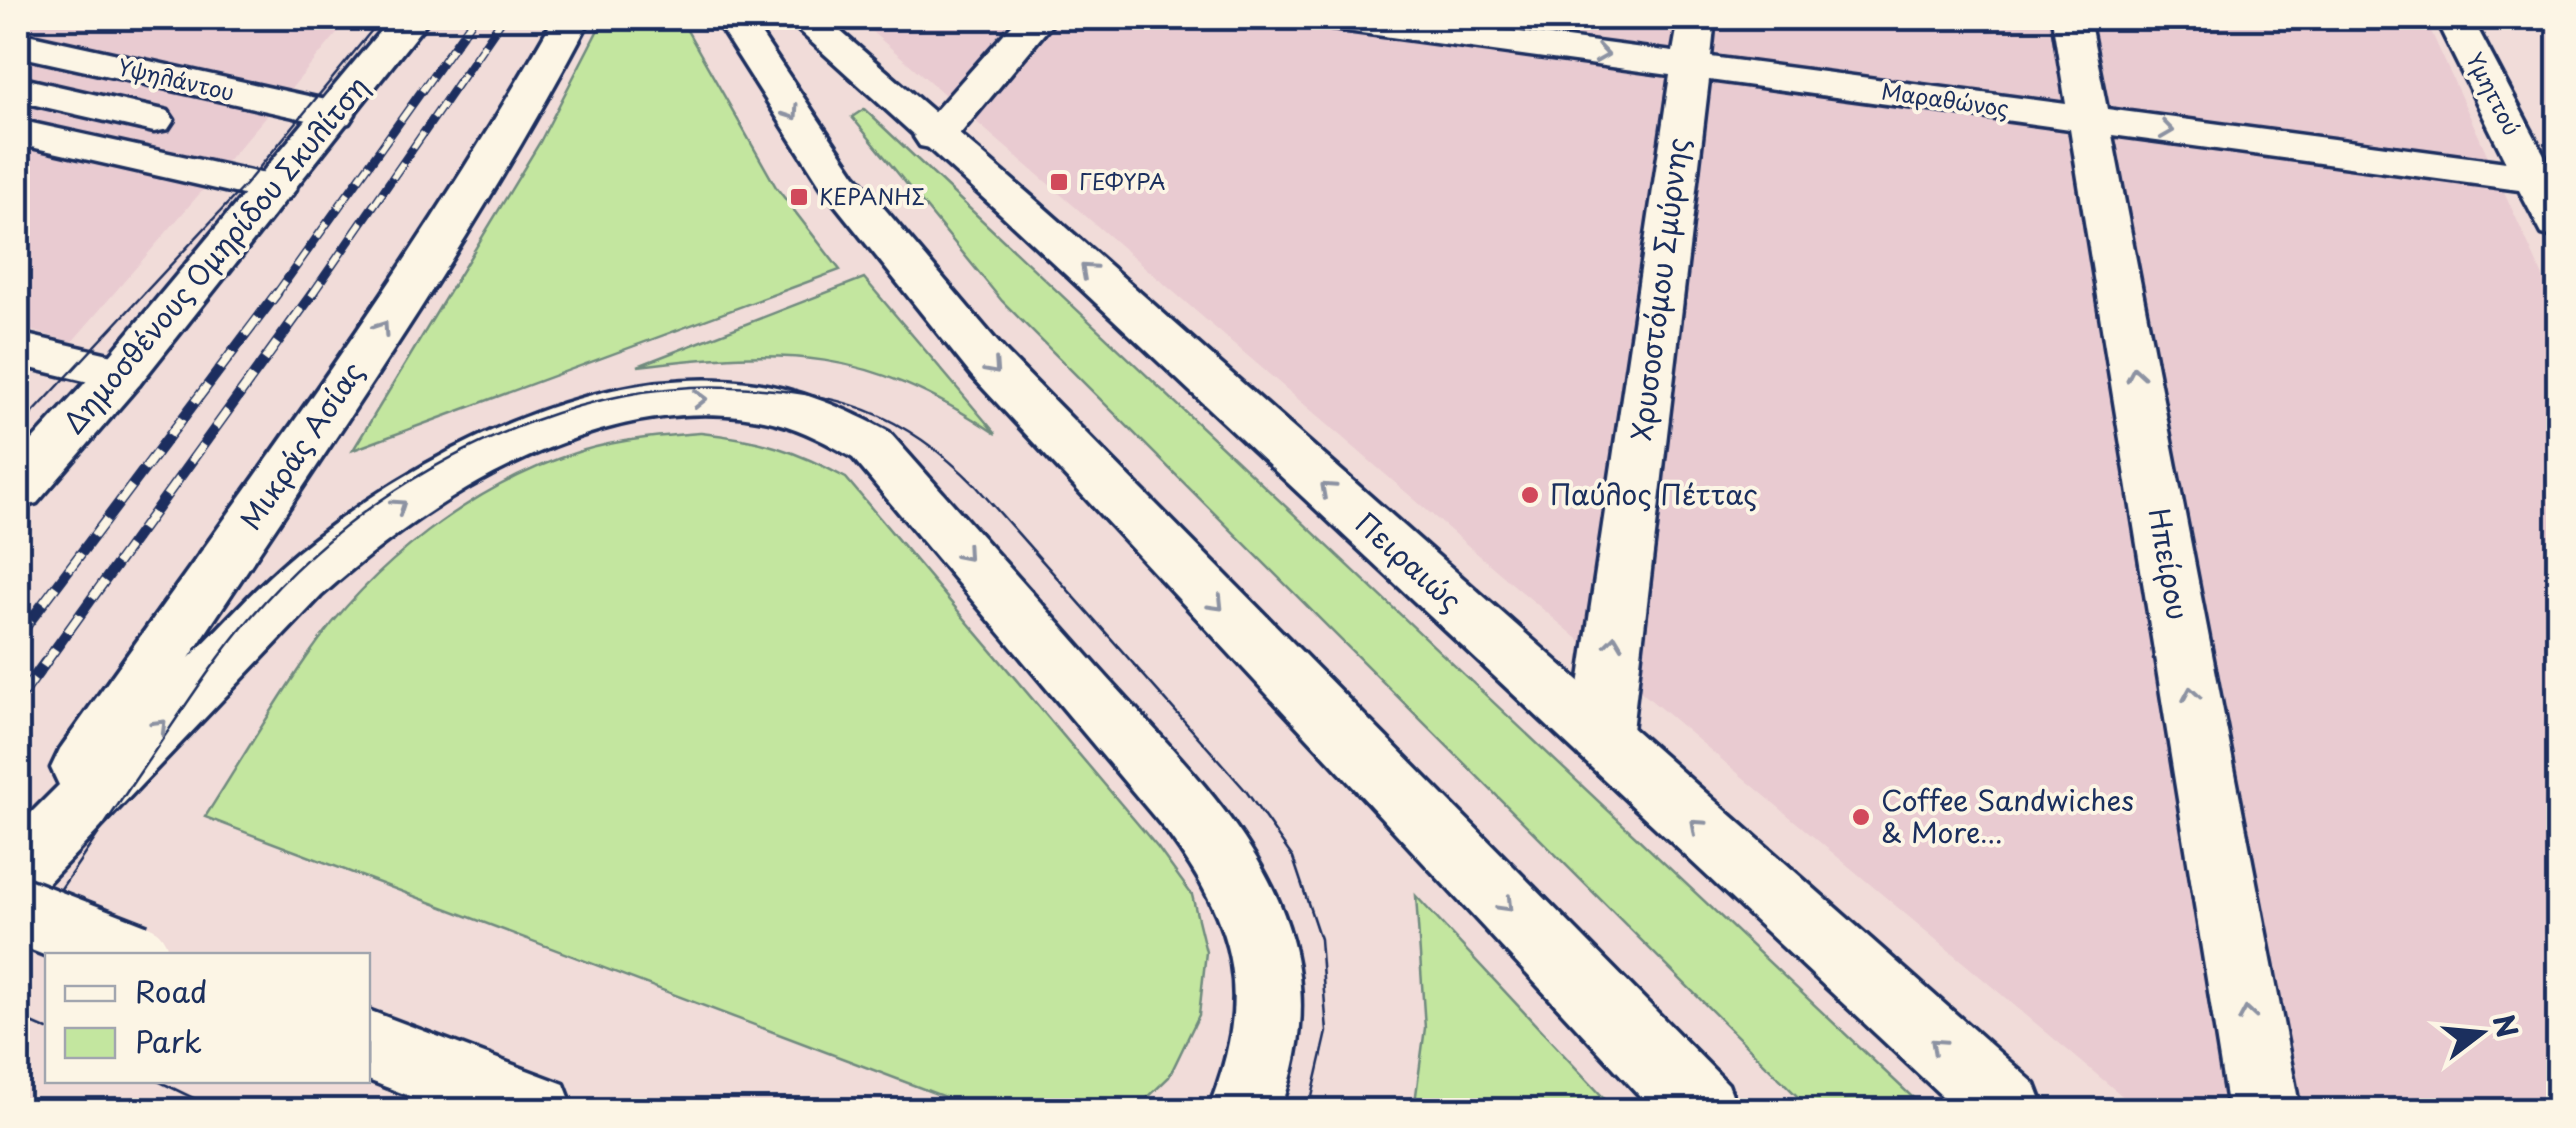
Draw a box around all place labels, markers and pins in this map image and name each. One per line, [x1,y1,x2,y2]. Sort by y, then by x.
place label: ΓΕΦΥΡΑ [1079,164,1166,197]
marker: ΓΕΦΥΡΑ [1048,171,1070,193]
place label: ΚΕΡΑΝΗΣ [819,179,925,212]
marker: ΚΕΡΑΝΗΣ [788,186,810,208]
place label: Παύλος Πέττας [1550,472,1758,515]
marker: Παύλος Πέττας [1519,484,1541,506]
place label: Coffee Sandwiches & More... [1881,778,2134,853]
marker: Coffee Sandwiches & More... [1850,806,1872,828]

